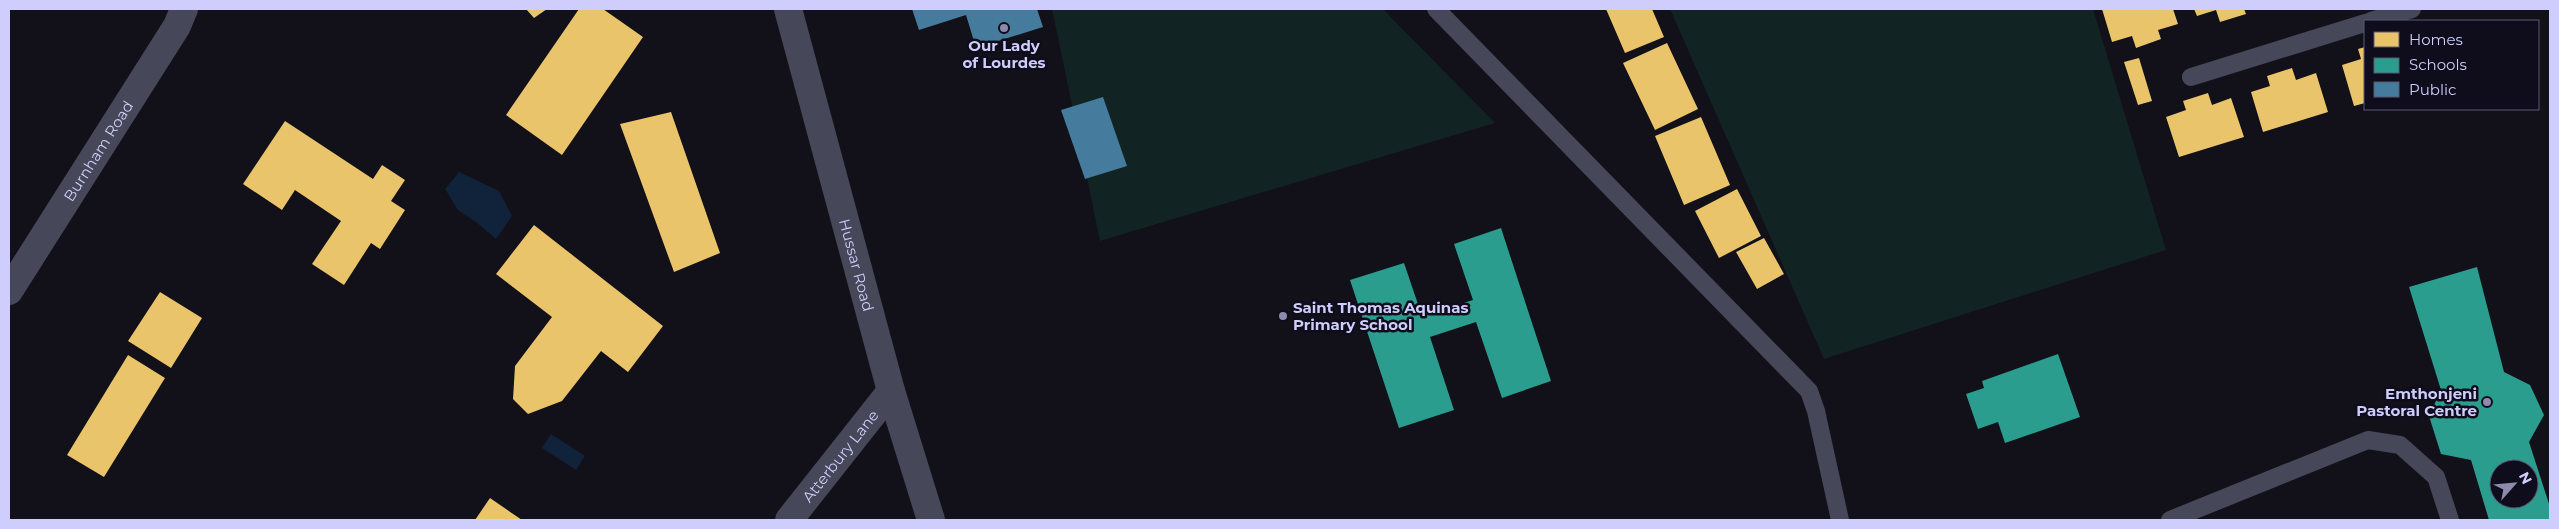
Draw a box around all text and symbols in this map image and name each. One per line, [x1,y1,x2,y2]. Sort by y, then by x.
legend [2364,20,2539,110]
marker: Our Lady of Lourdes [998,22,1010,34]
text: Homes [2409,30,2463,49]
place label: Our Lady of Lourdes [962,36,1046,72]
text: Schools [2409,55,2467,74]
text: Public [2409,80,2457,99]
street label: Burnham Road [59,97,137,205]
street label: Hussar Road [835,217,879,313]
place label: Saint Thomas Aquinas Primary School [1293,298,1468,334]
marker: Saint Thomas Aquinas Primary School [1277,310,1289,322]
place label: Emthonjeni Pastoral Centre [2356,384,2477,420]
marker: Emthonjeni Pastoral Centre [2481,396,2493,408]
street label: Atterbury Lane [798,406,882,506]
north arrow [2489,459,2539,509]
text: N [2515,469,2536,487]

